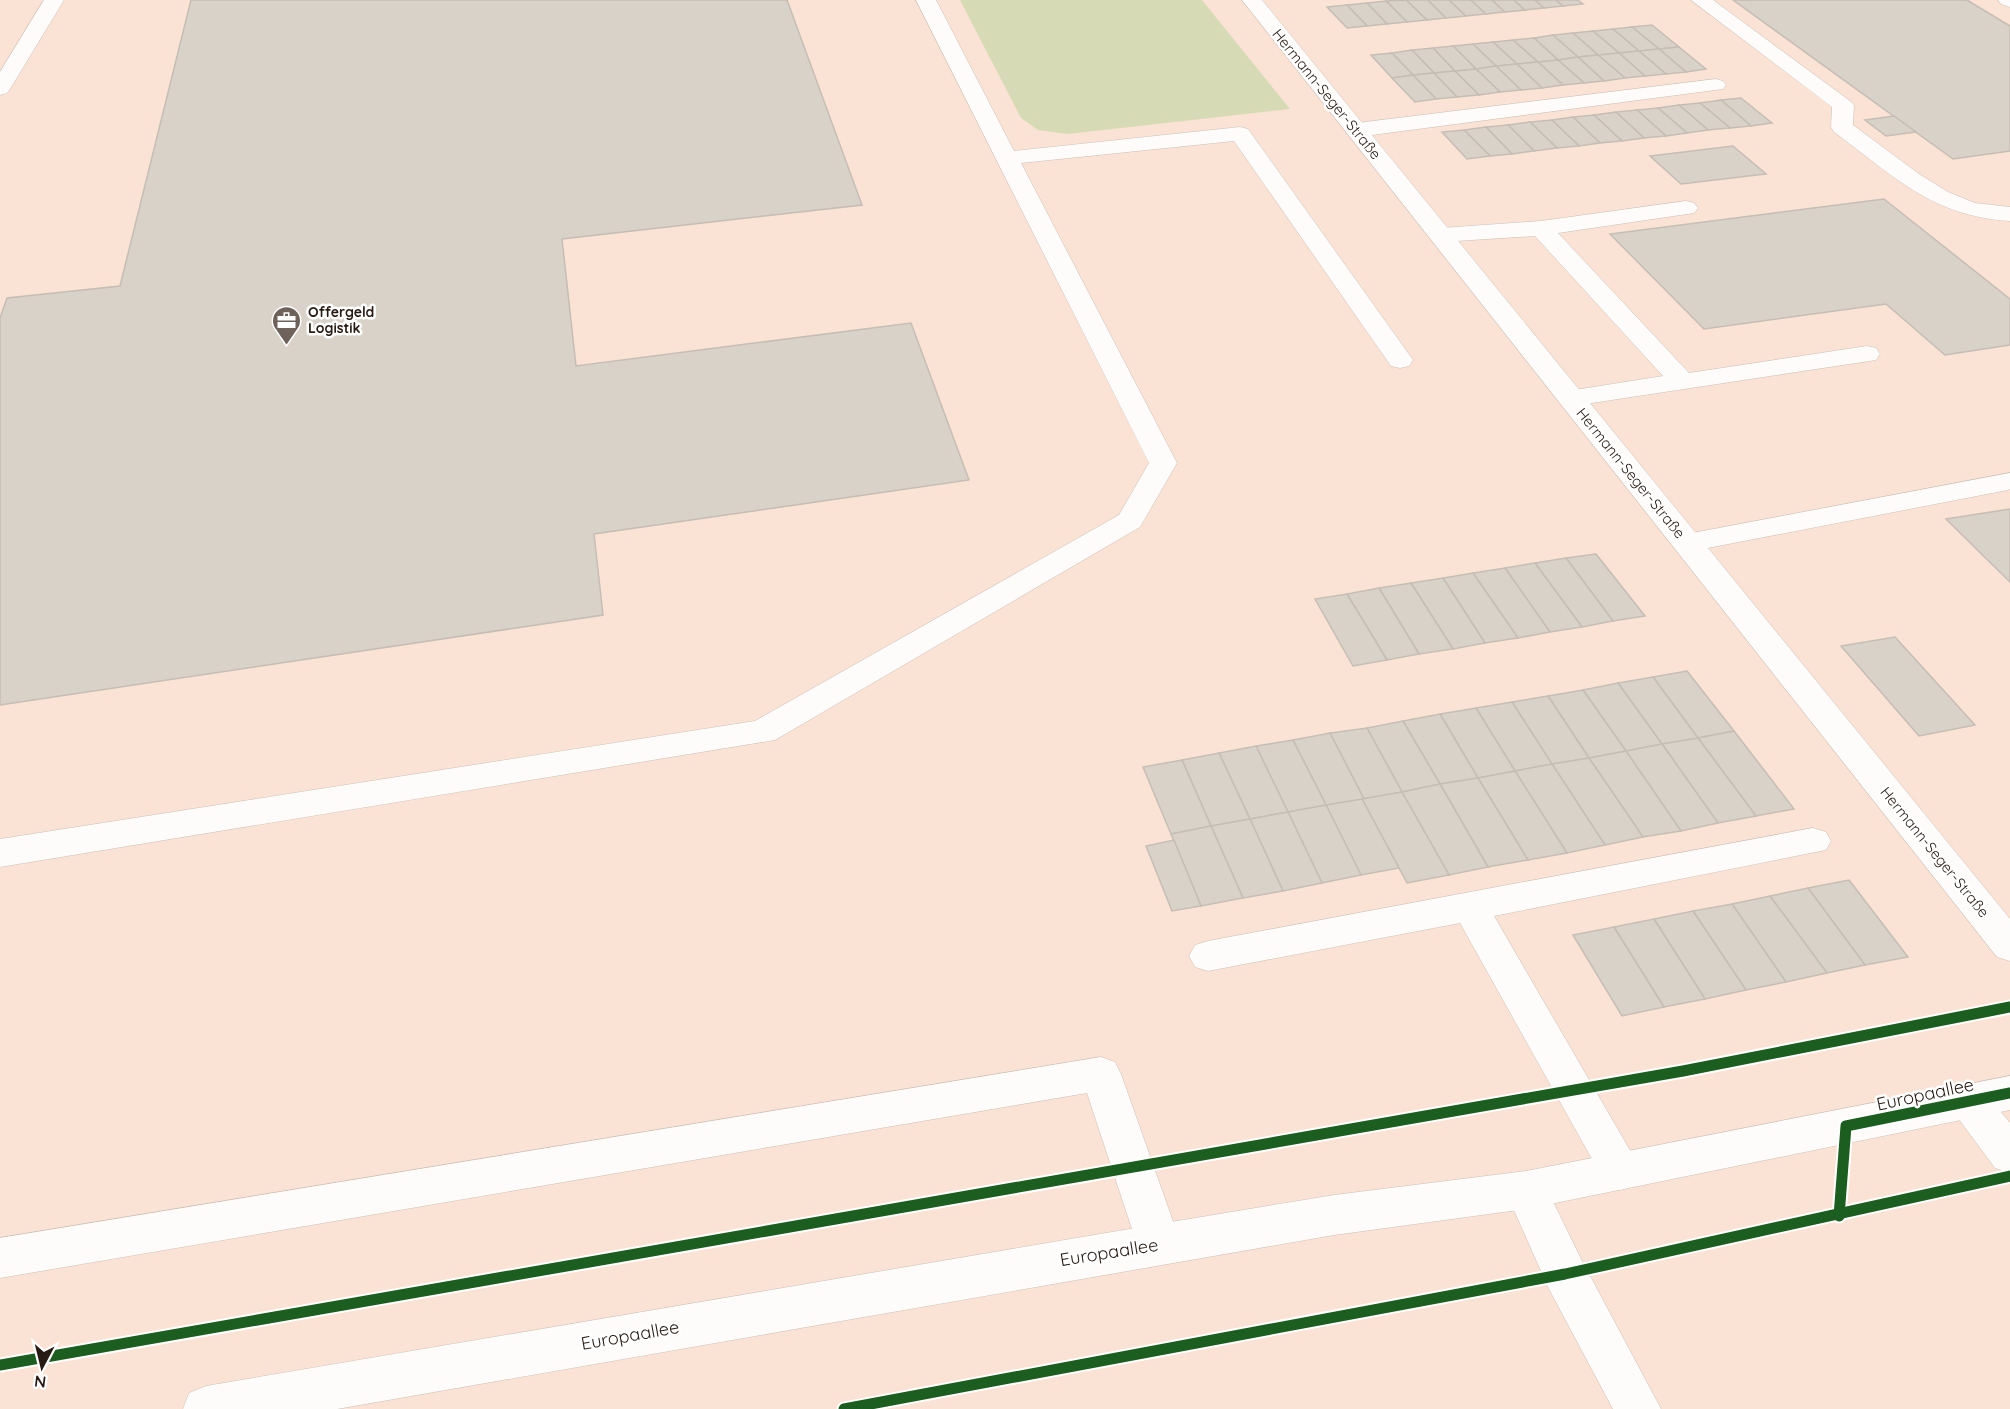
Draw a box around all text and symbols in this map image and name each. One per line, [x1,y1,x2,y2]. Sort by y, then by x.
street label: Hermann-Seger-Straße [1268,25,1386,163]
place label: Offergeld Logistik [308,303,374,337]
office icon: Offergeld Logistik [271,304,303,346]
street label: Hermann-Seger-Straße [1572,404,1690,542]
street label: Hermann-Seger-Straße [1876,783,1994,921]
street label: Europaallee [1874,1072,1976,1116]
street label: Europaallee [1058,1233,1160,1271]
street label: Europaallee [579,1315,681,1355]
north arrow [12,1337,72,1397]
text: N [33,1371,47,1393]

